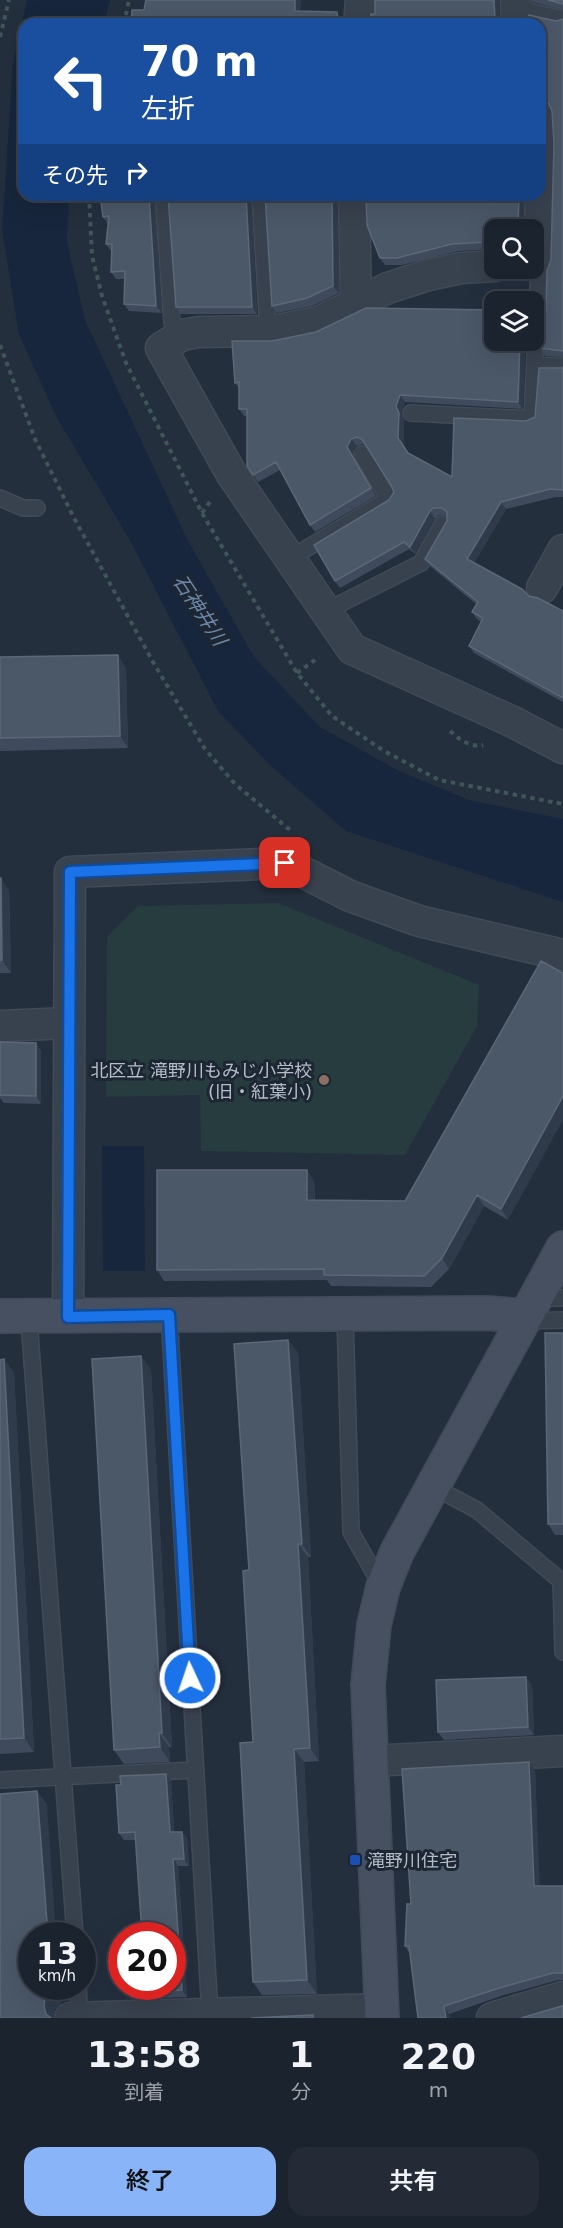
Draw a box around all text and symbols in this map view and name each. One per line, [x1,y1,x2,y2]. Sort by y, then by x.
text: 70 m [141,37,258,86]
icon: left [42,42,120,120]
text: 左折 [141,93,195,124]
icon: right [120,156,153,189]
text: その先 [42,163,108,188]
map controls [484,219,544,351]
button: search [484,219,544,279]
button: layers [484,291,544,351]
water label: 石神井川 [168,570,233,652]
pin [259,837,310,888]
icon: arrive [268,846,301,879]
place label: 北区立 滝野川もみじ小学校 (旧・紅葉小) [90,1060,312,1102]
marker: 北区立 滝野川もみじ小学校 (旧・紅葉小) [317,1073,331,1087]
position arrow [158,1646,222,1710]
place label: 滝野川住宅 [367,1850,457,1871]
marker: 滝野川住宅 [348,1853,362,1867]
speed limit sign: 20 [108,1922,186,2000]
text: 13 [36,1936,78,1971]
text: km/h [38,1967,76,1985]
text: 13:58 [87,2034,202,2075]
text: 1 [289,2034,314,2075]
text: 220 [401,2036,476,2077]
text: m [429,2078,448,2102]
text: 到着 [124,2080,164,2104]
text: 分 [291,2080,311,2104]
button: 終了 [24,2147,276,2216]
button: 共有 [288,2147,539,2216]

